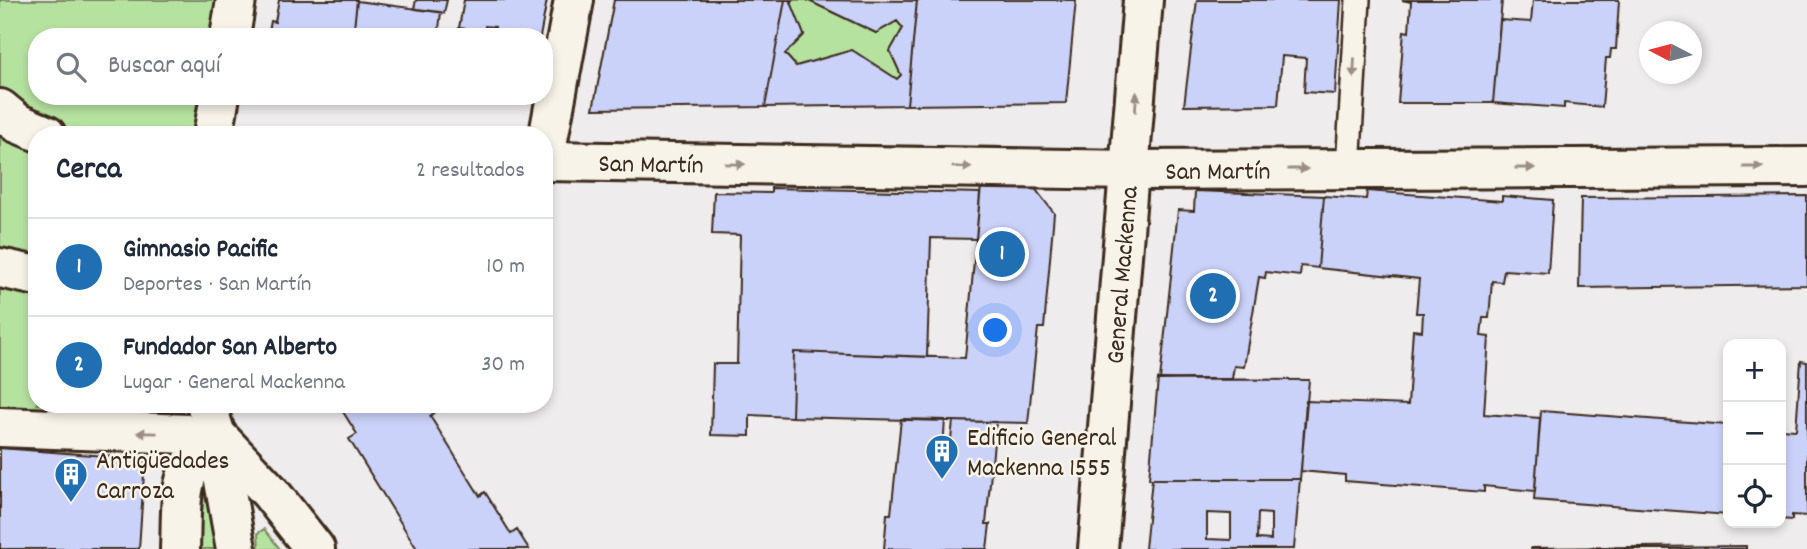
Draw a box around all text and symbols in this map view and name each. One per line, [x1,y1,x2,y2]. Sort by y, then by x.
north arrow [1639,21,1702,84]
search box [28,28,553,105]
icon: search [52,48,90,86]
text: Buscar aquí [108,48,220,85]
one-way arrow [1348,57,1359,79]
one-way arrow [1131,91,1142,113]
street label: San Martín [598,147,704,185]
text: Cerca [56,150,121,193]
street label: San Martín [1165,154,1271,192]
text: 2 resultados [416,155,525,188]
one-way arrow [724,158,746,170]
one-way arrow [952,162,974,173]
one-way arrow [1515,162,1537,174]
one-way arrow [1742,162,1764,173]
one-way arrow [1287,163,1309,175]
street label: General Mackenna [1098,184,1150,366]
pin: 1 [979,228,1025,280]
text: Gimnasio Pacific [123,232,278,269]
text: 1 [76,251,82,284]
text: 10 m [486,251,525,284]
text: Deportes · San Martín [123,269,311,302]
pin: 2 [1190,270,1236,322]
your location [978,313,1012,347]
text: Fundador San Alberto [123,330,337,367]
map controls [1723,339,1786,528]
button: + [1723,339,1786,402]
text: 2 [74,349,84,382]
text: 30 m [481,349,525,382]
text: Lugar · General Mackenna [123,367,345,400]
button: − [1723,402,1786,465]
place label: Edificio General Mackenna 1555 [967,421,1117,488]
one-way arrow [136,427,158,439]
building icon: Edificio General Mackenna 1555 [923,432,961,481]
place label: Antigüedades Carroza [96,444,230,511]
building icon: Antigüedades Carroza [52,455,90,504]
button: locate [1723,465,1786,528]

